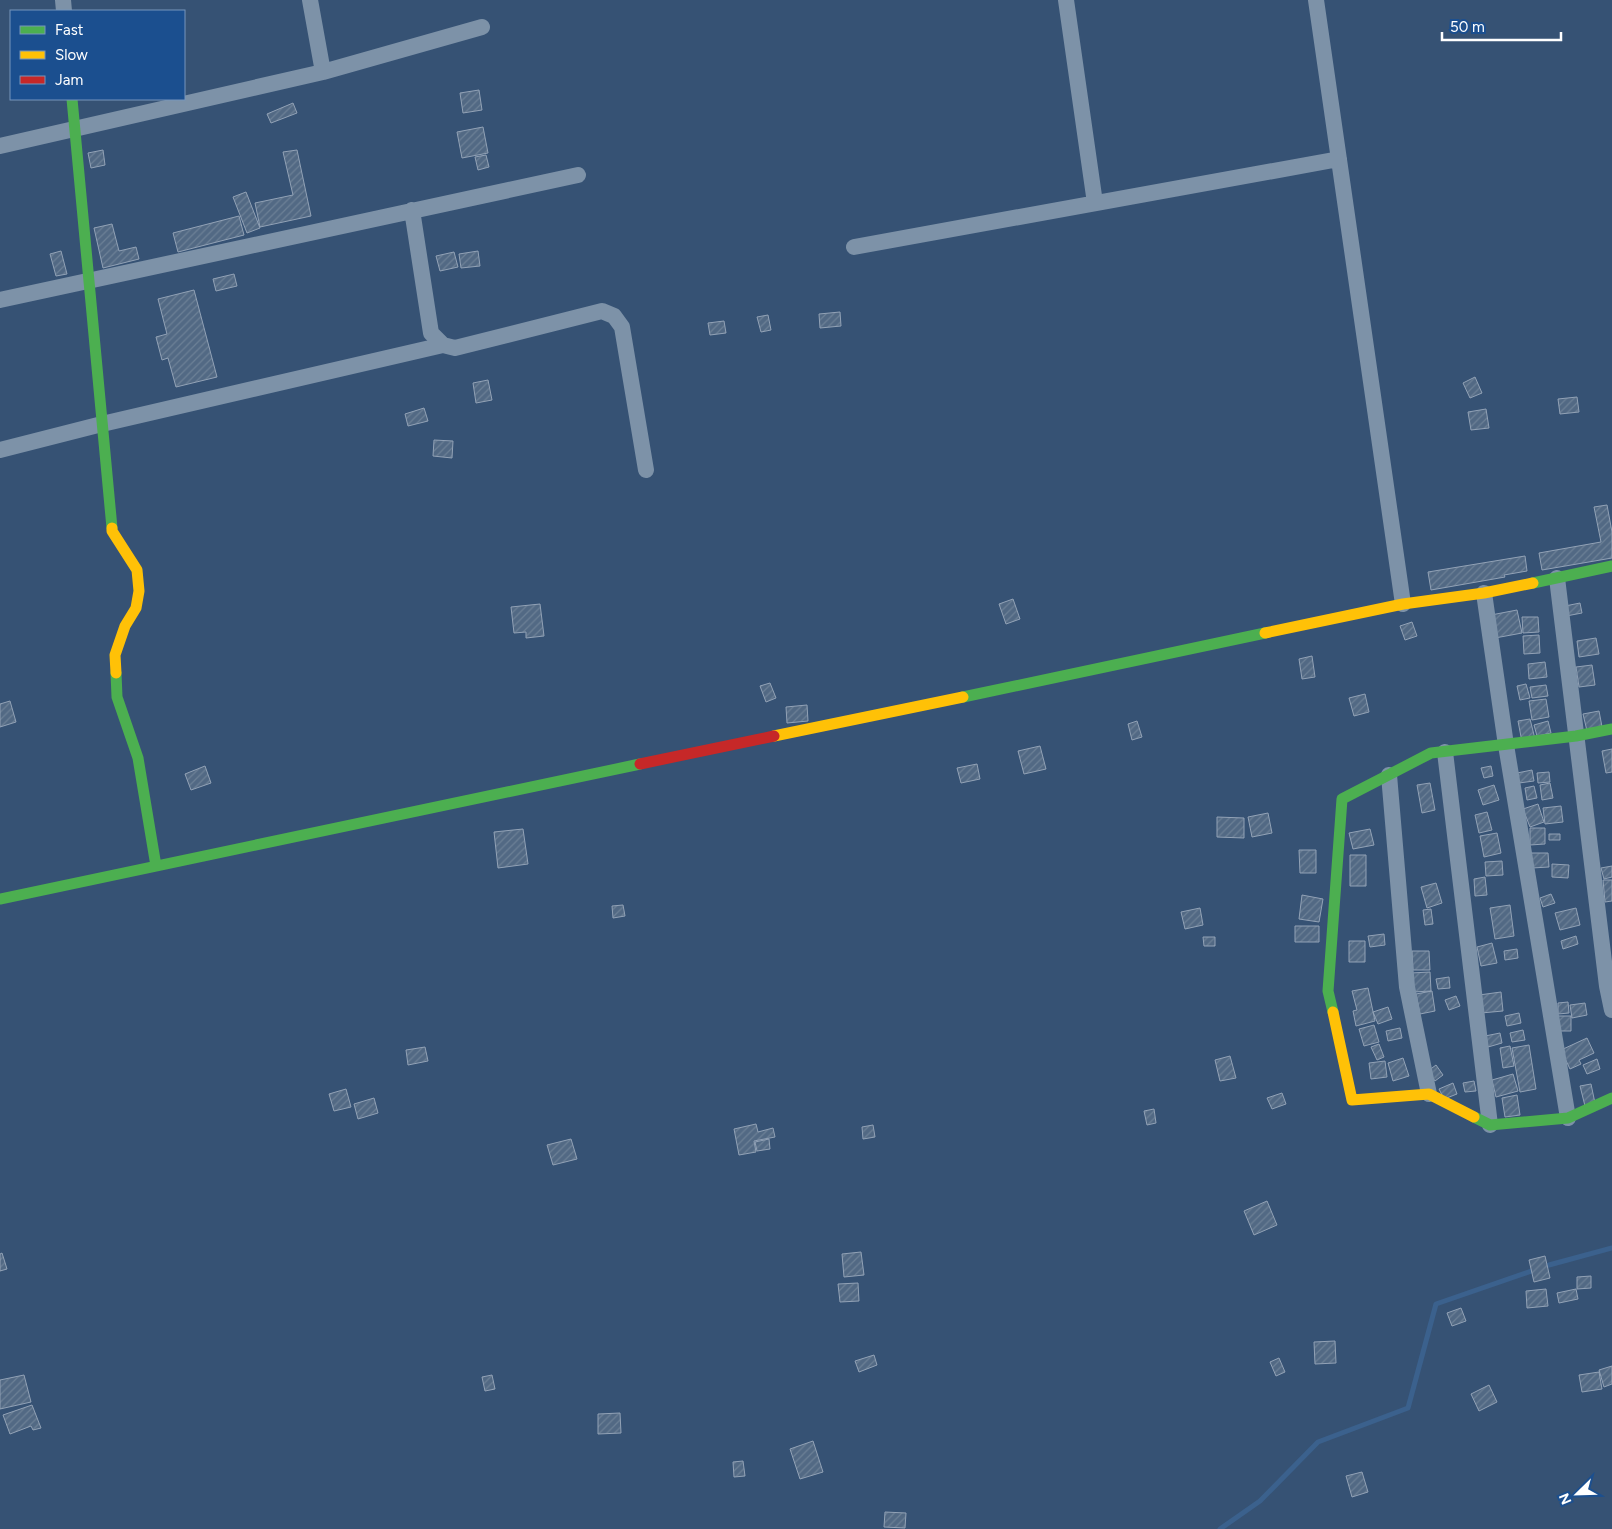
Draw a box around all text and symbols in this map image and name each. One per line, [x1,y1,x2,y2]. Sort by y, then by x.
legend [10,10,185,100]
scale bar [1442,10,1561,42]
text: 50 m [1450,18,1485,36]
text: Fast [55,21,84,39]
text: Slow [55,46,88,64]
text: Jam [55,71,83,89]
north arrow [1552,1469,1602,1519]
text: N [1556,1491,1575,1507]

